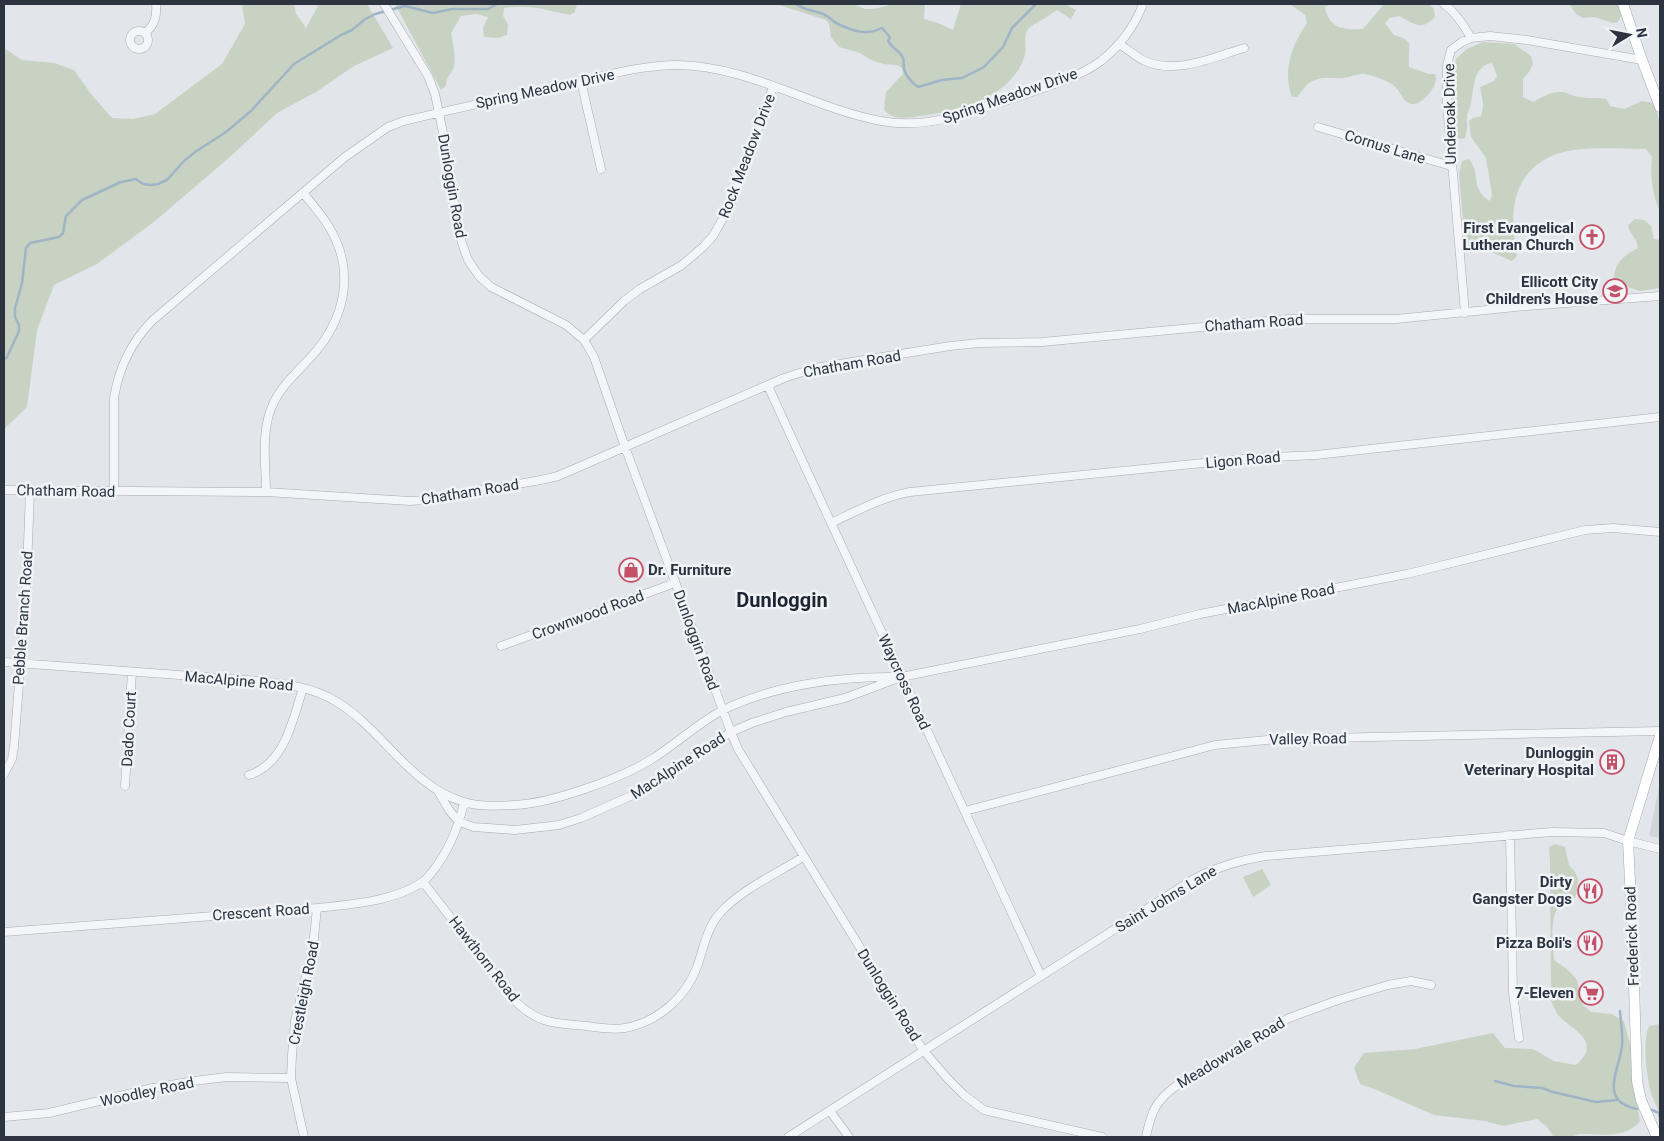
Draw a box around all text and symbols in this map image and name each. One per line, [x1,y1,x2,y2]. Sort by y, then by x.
north arrow [1604,10,1654,60]
text: N [1633,26,1651,39]
street label: Underoak Drive [1440,63,1460,165]
street label: Spring Meadow Drive [940,64,1080,128]
street label: Spring Meadow Drive [474,65,616,113]
street label: Rock Meadow Drive [715,91,779,221]
street label: Cornus Lane [1342,126,1428,168]
street label: Dunloggin Road [434,132,470,240]
place label: First Evangelical Lutheran Church [1462,219,1574,254]
church icon: First Evangelical Lutheran Church [1579,224,1605,250]
place label: Ellicott City Children's House [1486,273,1598,308]
school or university icon: Ellicott City Children's House [1602,278,1628,304]
street label: Chatham Road [1204,311,1304,335]
street label: Chatham Road [802,347,902,381]
street label: Ligon Road [1205,448,1281,472]
street label: Chatham Road [420,475,520,509]
street label: Chatham Road [16,481,116,501]
street label: Pebble Branch Road [9,550,37,686]
shop icon: Dr. Furniture [618,557,644,583]
place label: Dr. Furniture [648,561,731,579]
street label: MacAlpine Road [1226,580,1336,618]
street label: Crownwood Road [530,586,646,644]
street label: Dunloggin Road [669,587,723,693]
district label: Dunloggin [736,588,828,612]
street label: Waycross Road [874,631,934,733]
street label: MacAlpine Road [184,667,294,695]
street label: Dado Court [118,691,140,767]
street label: MacAlpine Road [627,729,729,803]
street label: Valley Road [1269,729,1347,749]
place label: Dunloggin Veterinary Hospital [1464,744,1594,779]
building icon: Dunloggin Veterinary Hospital [1599,749,1625,775]
street label: Saint Johns Lane [1112,862,1220,936]
place label: Dirty Gangster Dogs [1472,873,1572,908]
restaurant icon: Dirty Gangster Dogs [1577,878,1603,904]
street label: Frederick Road [1621,886,1643,986]
street label: Crescent Road [212,900,310,924]
street label: Hawthorn Road [445,913,523,1005]
restaurant icon: Pizza Boli's [1577,930,1603,956]
place label: Pizza Boli's [1496,934,1572,952]
street label: Crestleigh Road [285,940,323,1046]
street label: Dunloggin Road [853,945,925,1045]
supermarket icon: 7-Eleven [1578,980,1604,1006]
place label: 7-Eleven [1515,984,1574,1002]
street label: Meadowvale Road [1174,1014,1288,1092]
street label: Woodley Road [98,1073,196,1111]

